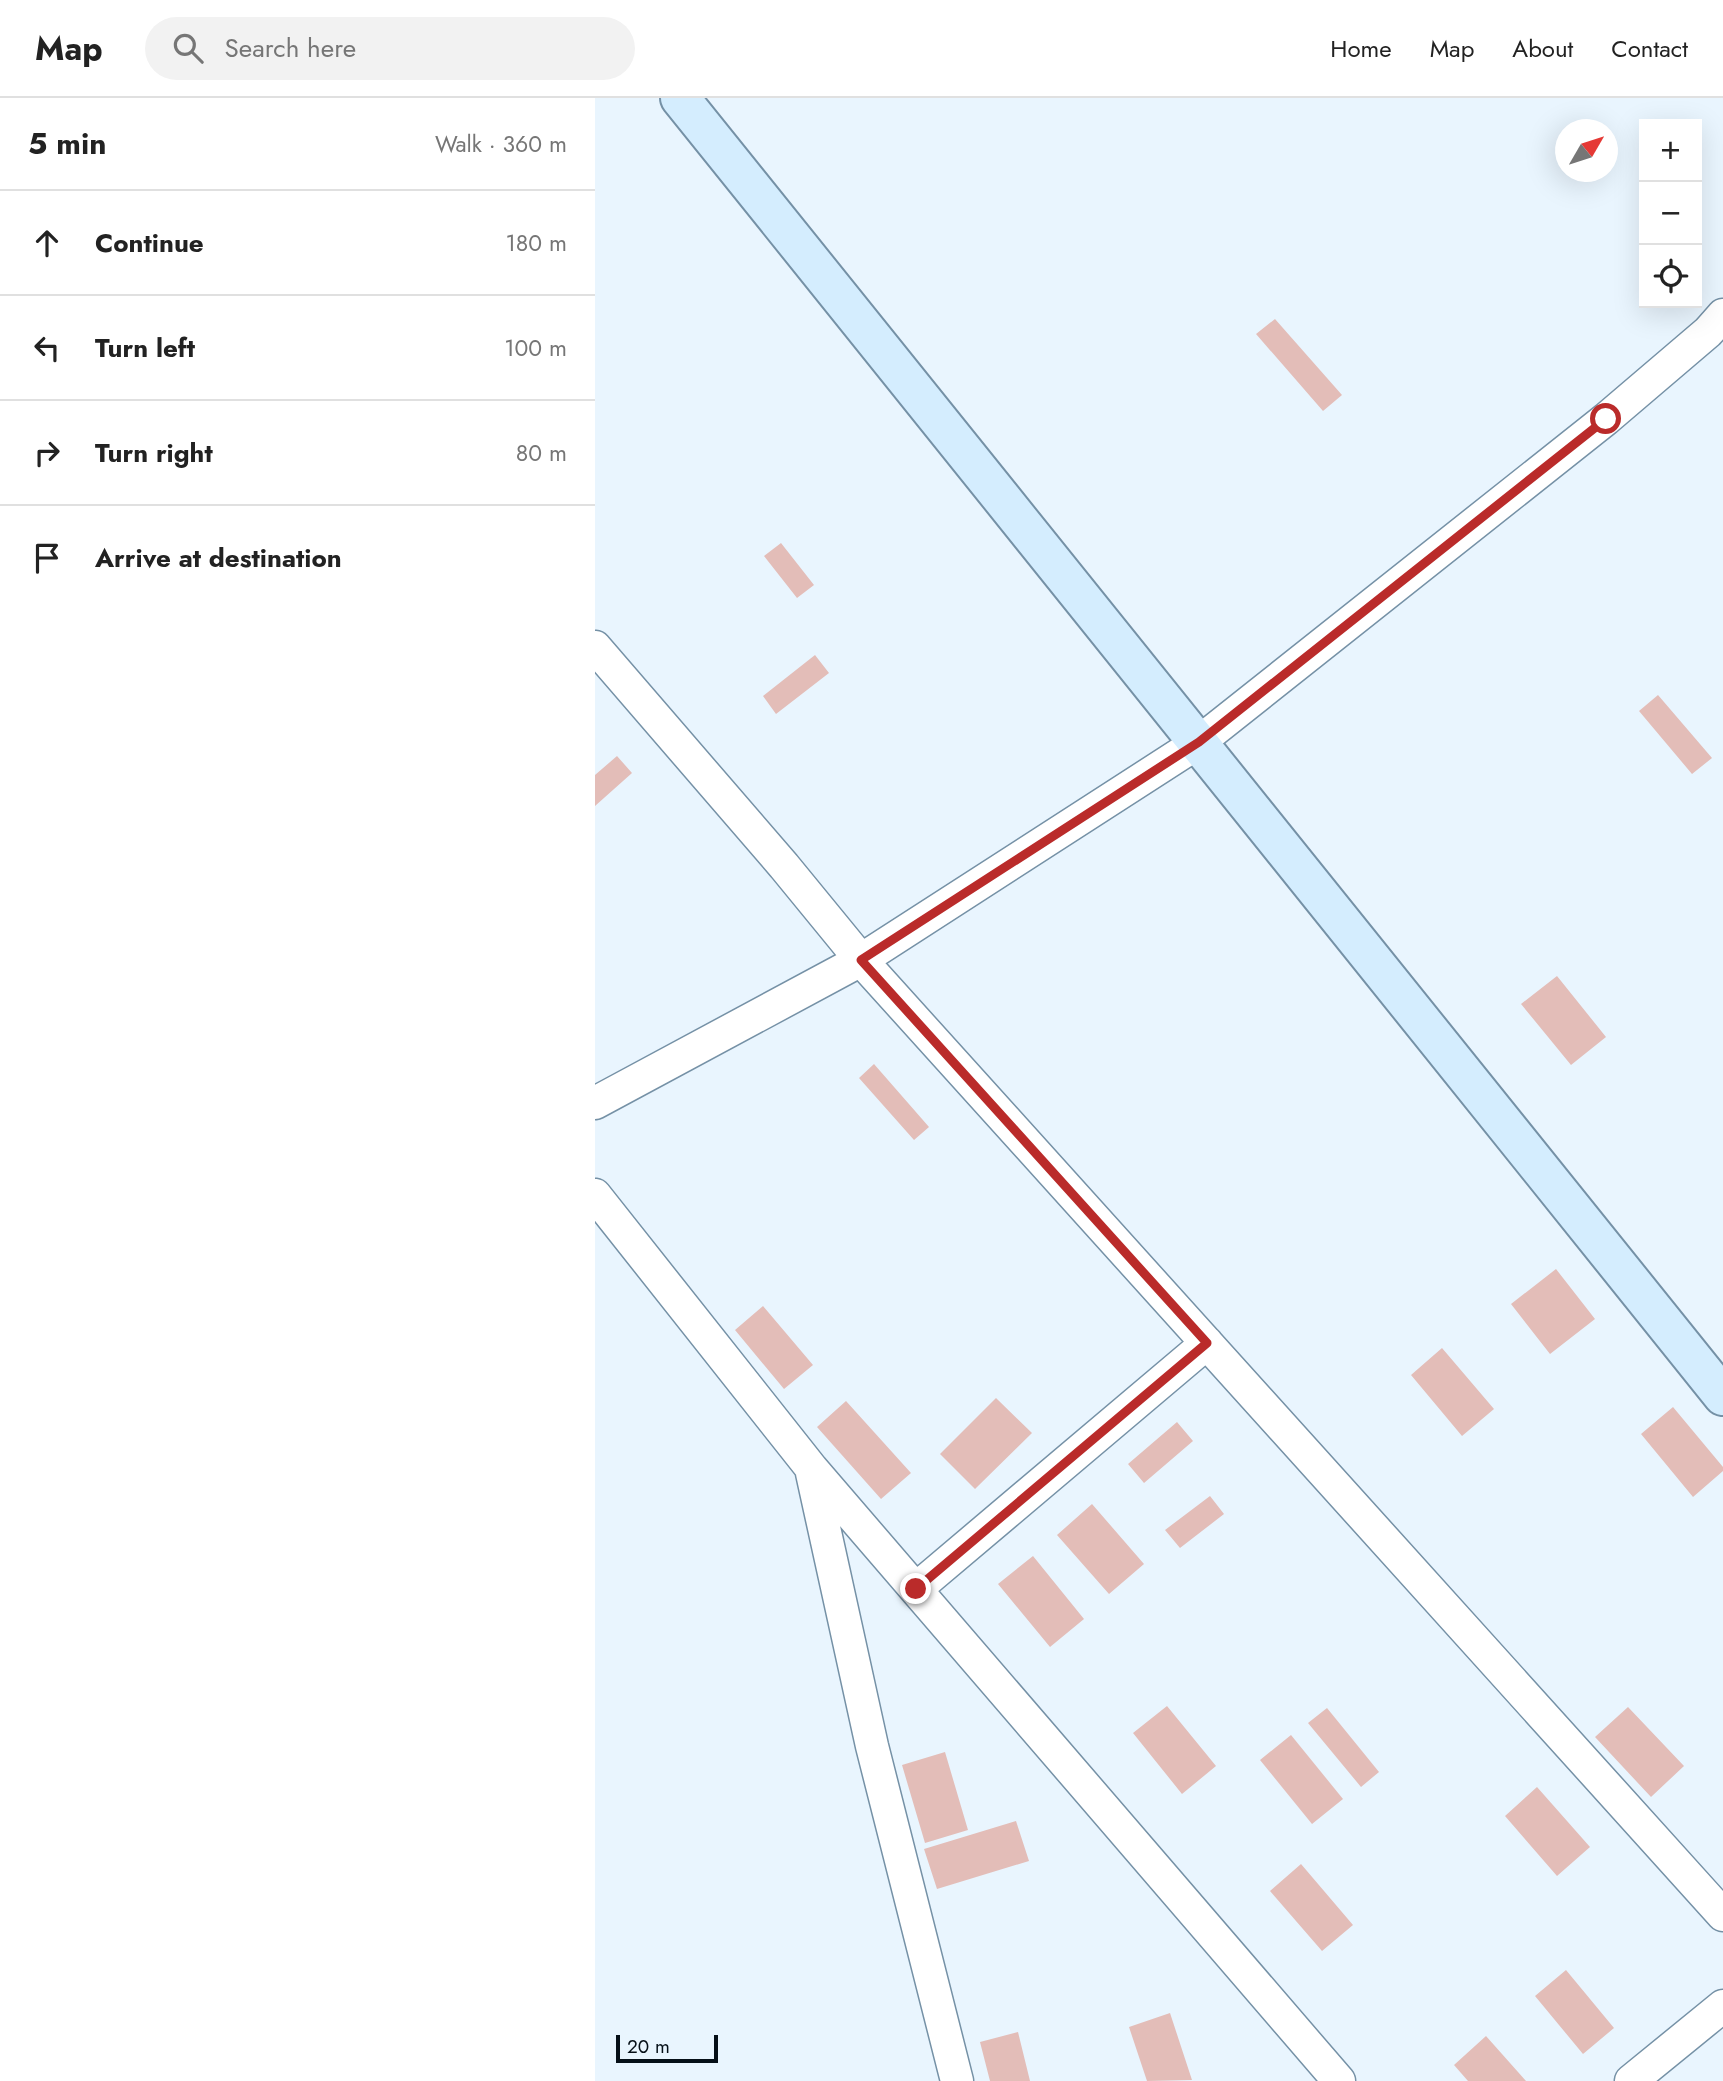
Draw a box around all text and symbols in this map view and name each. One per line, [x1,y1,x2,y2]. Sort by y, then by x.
search box [145,17,635,80]
text: Map [35,25,103,72]
icon: search [169,29,207,67]
text: Search here [225,29,356,67]
text: Home [1330,31,1392,66]
text: Map [1430,31,1474,66]
text: About [1512,31,1573,66]
text: Contact [1611,31,1688,66]
north arrow [1555,119,1618,182]
map controls [1639,119,1702,308]
button: + [1639,119,1702,182]
text: 5 min [28,122,106,165]
text: Walk · 360 m [435,127,567,161]
button: − [1639,182,1702,245]
icon: ahead [28,224,66,262]
text: Continue [95,224,204,262]
text: 180 m [505,226,567,260]
button: locate [1639,245,1702,308]
icon: left [28,329,66,367]
text: Turn left [95,329,195,367]
text: 100 m [504,331,567,365]
route start [1590,403,1621,434]
icon: right [28,434,66,472]
text: Turn right [95,434,213,472]
text: 80 m [516,436,567,470]
icon: arrive [28,539,66,577]
text: Arrive at destination [95,539,342,577]
route end [900,1573,931,1604]
scale bar [616,2032,717,2064]
text: 20 m [627,2033,670,2060]

